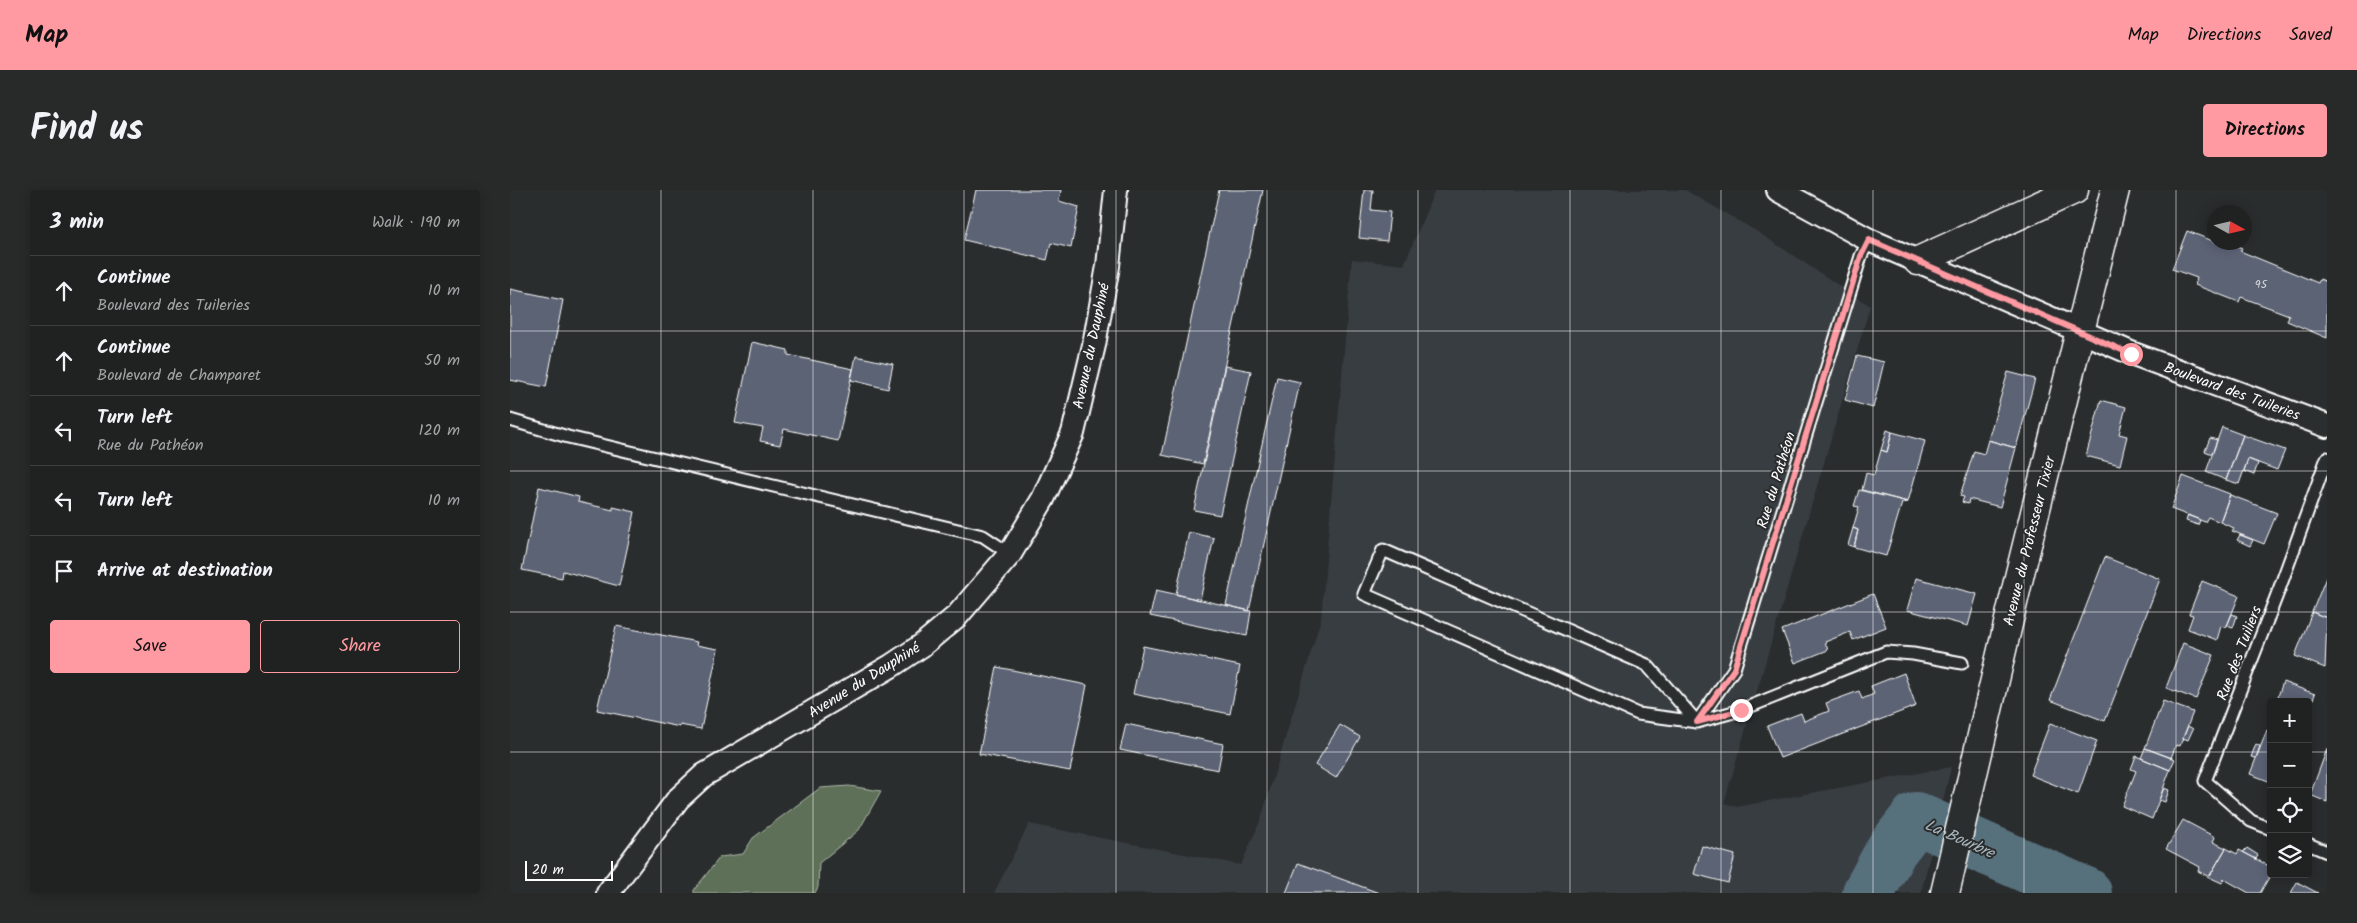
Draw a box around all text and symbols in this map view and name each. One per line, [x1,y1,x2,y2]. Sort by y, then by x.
text: Map [25,16,68,55]
text: Map [2127,21,2159,50]
text: Directions [2187,21,2261,50]
text: Saved [2289,21,2332,50]
text: Find us [30,102,143,158]
button: Directions [2203,104,2327,157]
north arrow [2207,205,2252,250]
text: 3 min [50,206,104,239]
text: Walk · 190 m [372,210,460,235]
text: Continue [97,263,170,293]
house number: 95 [2255,275,2269,294]
icon: ahead [50,277,78,305]
text: 10 m [428,278,460,303]
street label: Avenue du Dauphiné [1067,280,1117,411]
text: Boulevard des Tuileries [97,293,250,318]
text: Continue [97,333,170,363]
route start [2120,343,2143,366]
icon: ahead [50,347,78,375]
text: 50 m [424,348,460,373]
street label: Boulevard des Tuileries [2160,356,2304,428]
text: Boulevard de Champaret [97,363,261,388]
text: Turn left [97,403,172,433]
icon: left [50,417,78,445]
text: 120 m [419,418,460,443]
street label: Rue du Pathéon [1751,429,1803,532]
text: Rue du Pathéon [97,433,204,458]
street label: Avenue du Professeur Tixier [1997,453,2063,629]
text: Turn left [97,486,172,516]
icon: left [50,487,78,515]
text: 10 m [428,488,460,513]
text: Arrive at destination [97,556,273,586]
icon: arrive [50,557,78,585]
street label: Rue des Tuiliers [2211,602,2269,704]
button: Save [50,620,250,673]
button: Share [260,620,460,673]
street label: Avenue du Dauphiné [804,636,926,725]
map controls [2267,698,2312,878]
button: + [2267,698,2312,743]
route end [1730,699,1753,722]
button: − [2267,743,2312,788]
button: locate [2267,788,2312,833]
water label: La Bourbre [1921,813,2000,867]
button: layers [2267,833,2312,878]
scale bar [525,858,612,881]
text: 20 m [532,859,564,881]

